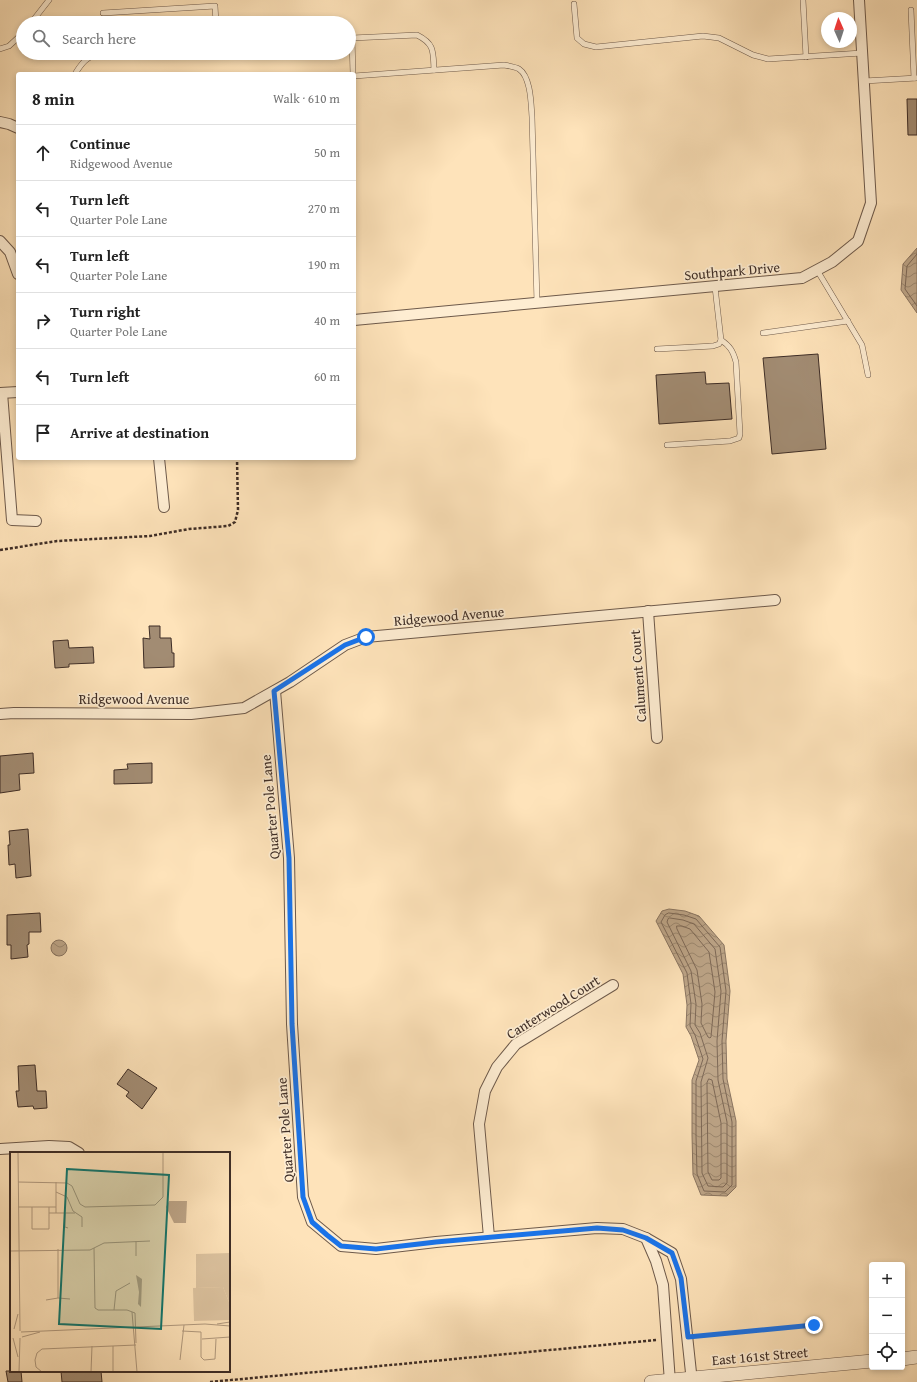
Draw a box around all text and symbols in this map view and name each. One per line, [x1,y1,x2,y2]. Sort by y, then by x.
north arrow [821,12,857,48]
search box [16,16,356,60]
icon: search [30,27,52,49]
text: Search here [62,28,136,49]
text: 8 min [32,86,74,111]
text: Walk · 610 m [273,89,340,108]
text: Continue [70,133,131,154]
icon: ahead [32,142,54,164]
text: 50 m [314,143,340,162]
text: Ridgewood Avenue [70,154,173,173]
text: Turn left [70,189,129,210]
icon: left [32,198,54,220]
text: 270 m [308,199,340,218]
text: Quarter Pole Lane [70,210,167,229]
text: Turn left [70,245,129,266]
icon: left [32,254,54,276]
text: 190 m [308,255,340,274]
street label: Southpark Drive [683,257,781,285]
text: Quarter Pole Lane [70,266,167,285]
text: Turn right [70,301,141,322]
icon: right [32,310,54,332]
text: 40 m [314,311,340,330]
text: Quarter Pole Lane [70,322,167,341]
icon: left [32,366,54,388]
text: Turn left [70,366,129,387]
text: 60 m [314,367,340,386]
icon: arrive [32,422,54,444]
text: Arrive at destination [70,422,209,443]
street label: Ridgewood Avenue [393,601,505,631]
route start [357,628,375,646]
street label: Calument Court [625,629,651,723]
street label: Ridgewood Avenue [79,689,190,709]
street label: Quarter Pole Lane [255,753,285,860]
street label: Canterwood Court [502,970,604,1044]
street label: Quarter Pole Lane [271,1077,299,1183]
inset map [10,1152,230,1372]
map controls [869,1262,905,1370]
button: + [869,1262,905,1298]
button: − [869,1298,905,1334]
route end [805,1316,823,1334]
button: locate [869,1334,905,1370]
street label: East 161st Street [711,1342,809,1370]

